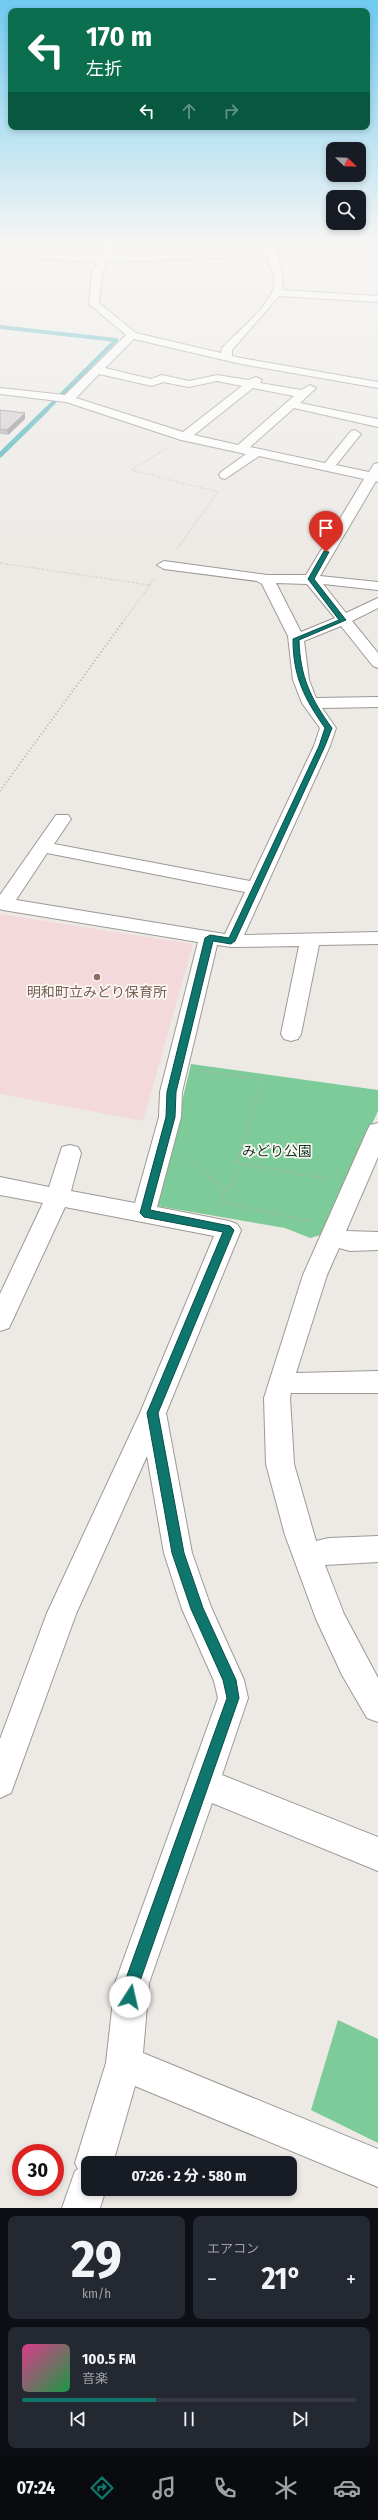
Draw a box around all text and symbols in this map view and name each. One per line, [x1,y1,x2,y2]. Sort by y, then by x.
text: 170 m [86,20,152,53]
icon: left [20,24,72,76]
text: 左折 [86,58,122,80]
icon: left [136,100,158,122]
icon: ahead [178,100,200,122]
icon: right [220,100,242,122]
north arrow [326,142,366,182]
map controls [326,142,366,230]
button: search [326,190,366,230]
pin [309,511,343,552]
icon: arrive [315,517,337,539]
marker: 明和町立みどり保育所 [92,972,102,982]
place label: 明和町立みどり保育所 [27,984,167,1001]
park label: みどり公園 [242,1143,312,1160]
position arrow [109,1976,151,2018]
speed limit sign: 30 [12,2144,64,2196]
text: 07:26 · 2 分 · 580 m [132,2167,247,2185]
text: 29 [71,2228,122,2291]
text: エアコン [207,2241,259,2256]
text: 21° [261,2261,302,2297]
text: − [207,2266,217,2293]
text: + [346,2266,356,2293]
text: km/h [82,2286,111,2301]
text: 100.5 FM [82,2350,136,2368]
text: 音楽 [82,2371,108,2386]
icon: previous [67,2408,89,2430]
icon: pause [178,2408,200,2430]
icon: next [289,2408,311,2430]
icon: directions [88,2474,116,2502]
icon: music [150,2474,178,2502]
icon: phone [211,2474,239,2502]
icon: climate [272,2474,300,2502]
icon: car [333,2474,361,2502]
text: 07:24 [17,2477,55,2499]

